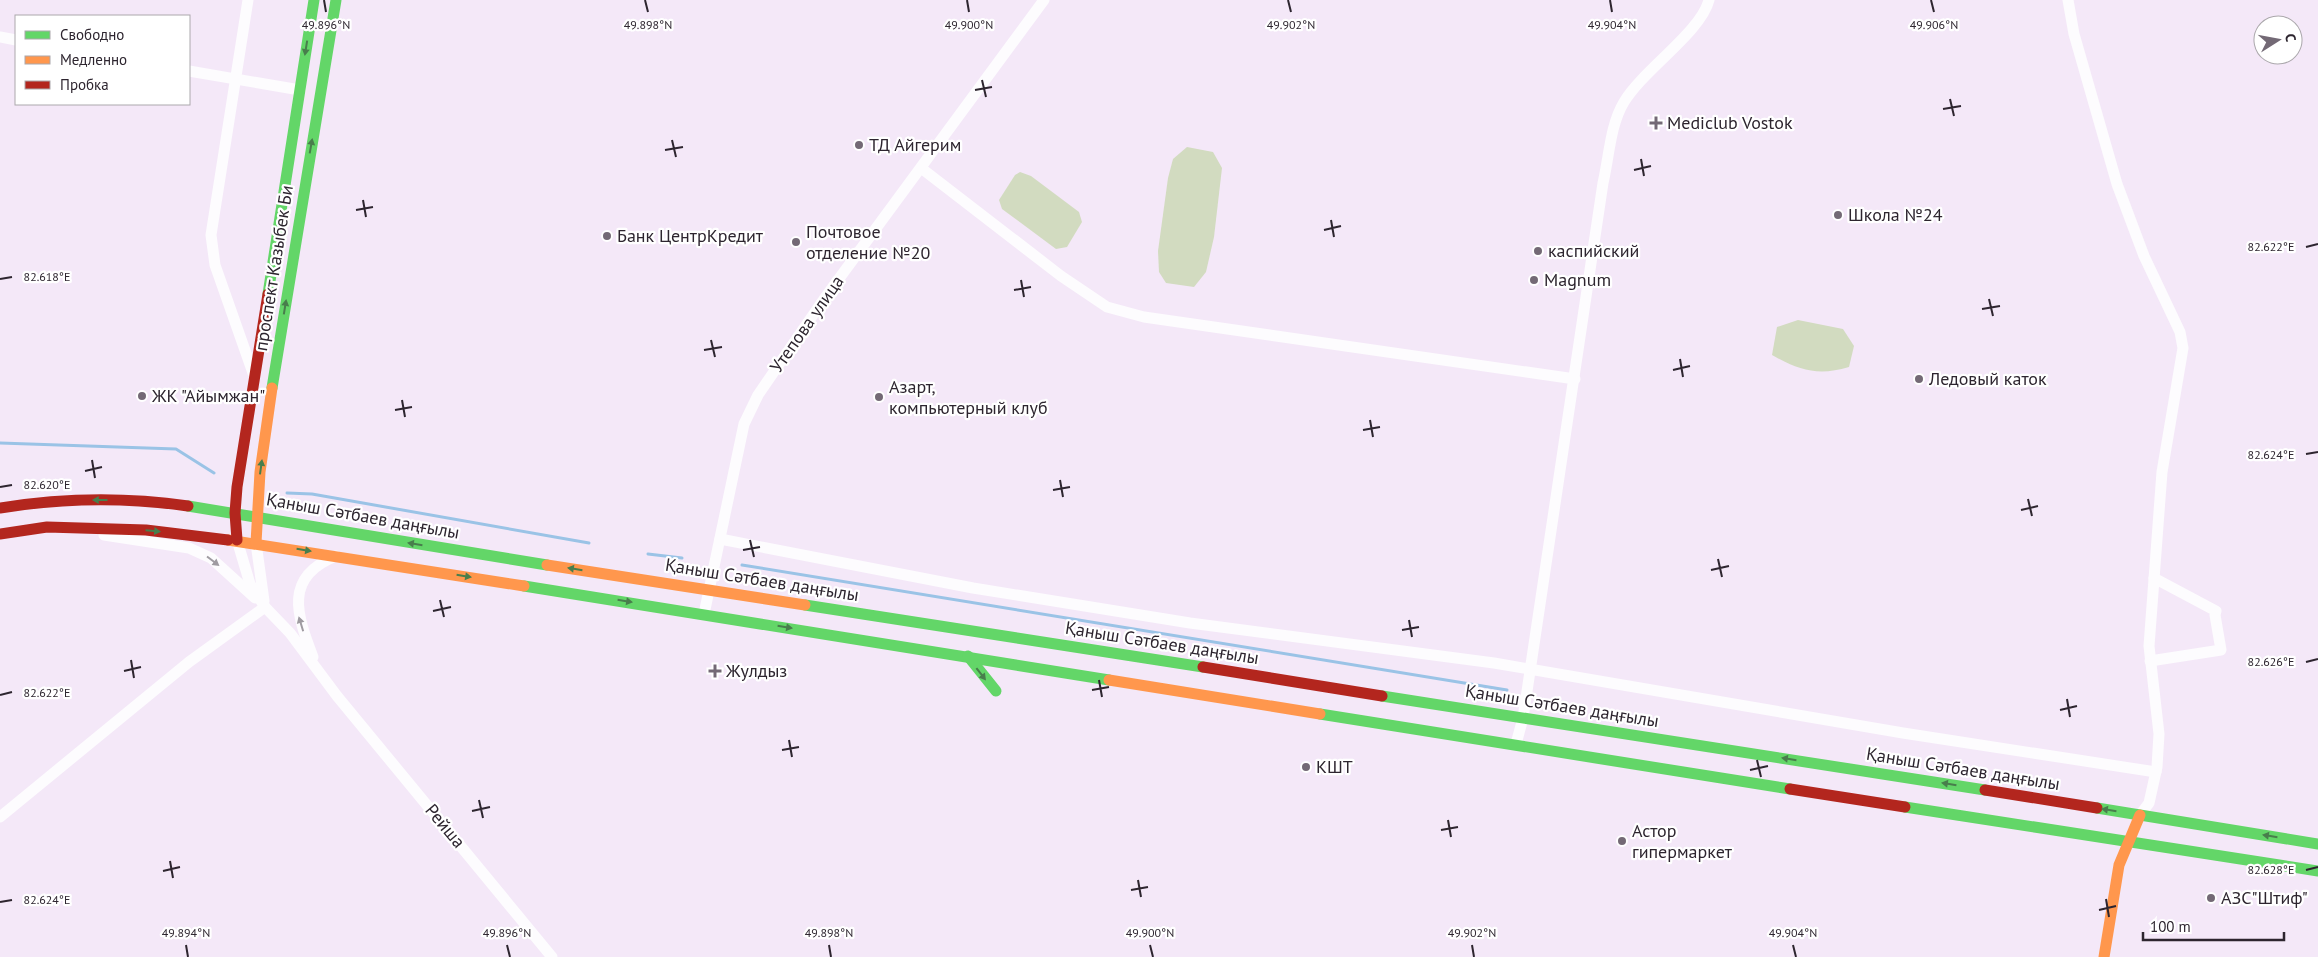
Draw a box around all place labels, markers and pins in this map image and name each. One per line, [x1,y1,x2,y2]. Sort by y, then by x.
place label: Mediclub Vostok [1667,111,1793,134]
marker: Mediclub Vostok [1649,116,1663,130]
place label: ТД Айгерим [869,133,961,156]
marker: ТД Айгерим [853,139,865,151]
place label: Школа №24 [1848,203,1943,226]
marker: Школа №24 [1832,209,1844,221]
place label: Почтовое отделение №20 [806,220,931,264]
place label: Банк ЦентрКредит [617,224,764,247]
marker: Банк ЦентрКредит [601,230,613,242]
marker: Почтовое отделение №20 [790,236,802,248]
place label: каспийский [1548,239,1639,262]
marker: каспийский [1532,245,1544,257]
place label: Magnum [1544,268,1611,291]
marker: Magnum [1528,274,1540,286]
place label: Ледовый каток [1928,367,2047,390]
marker: Ледовый каток [1913,373,1925,385]
place label: Азарт, компьютерный клуб [889,375,1048,419]
place label: ЖК "Айымжан" [151,384,265,407]
marker: ЖК "Айымжан" [136,390,148,402]
marker: Азарт, компьютерный клуб [873,391,885,403]
place label: Жулдыз [725,659,787,682]
marker: Жулдыз [708,664,722,678]
place label: КШТ [1316,755,1353,778]
marker: КШТ [1300,761,1312,773]
place label: Астор гипермаркет [1632,819,1733,863]
marker: Астор гипермаркет [1616,835,1628,847]
place label: АЗС"Штиф" [2221,886,2308,909]
marker: АЗС"Штиф" [2205,892,2217,904]

